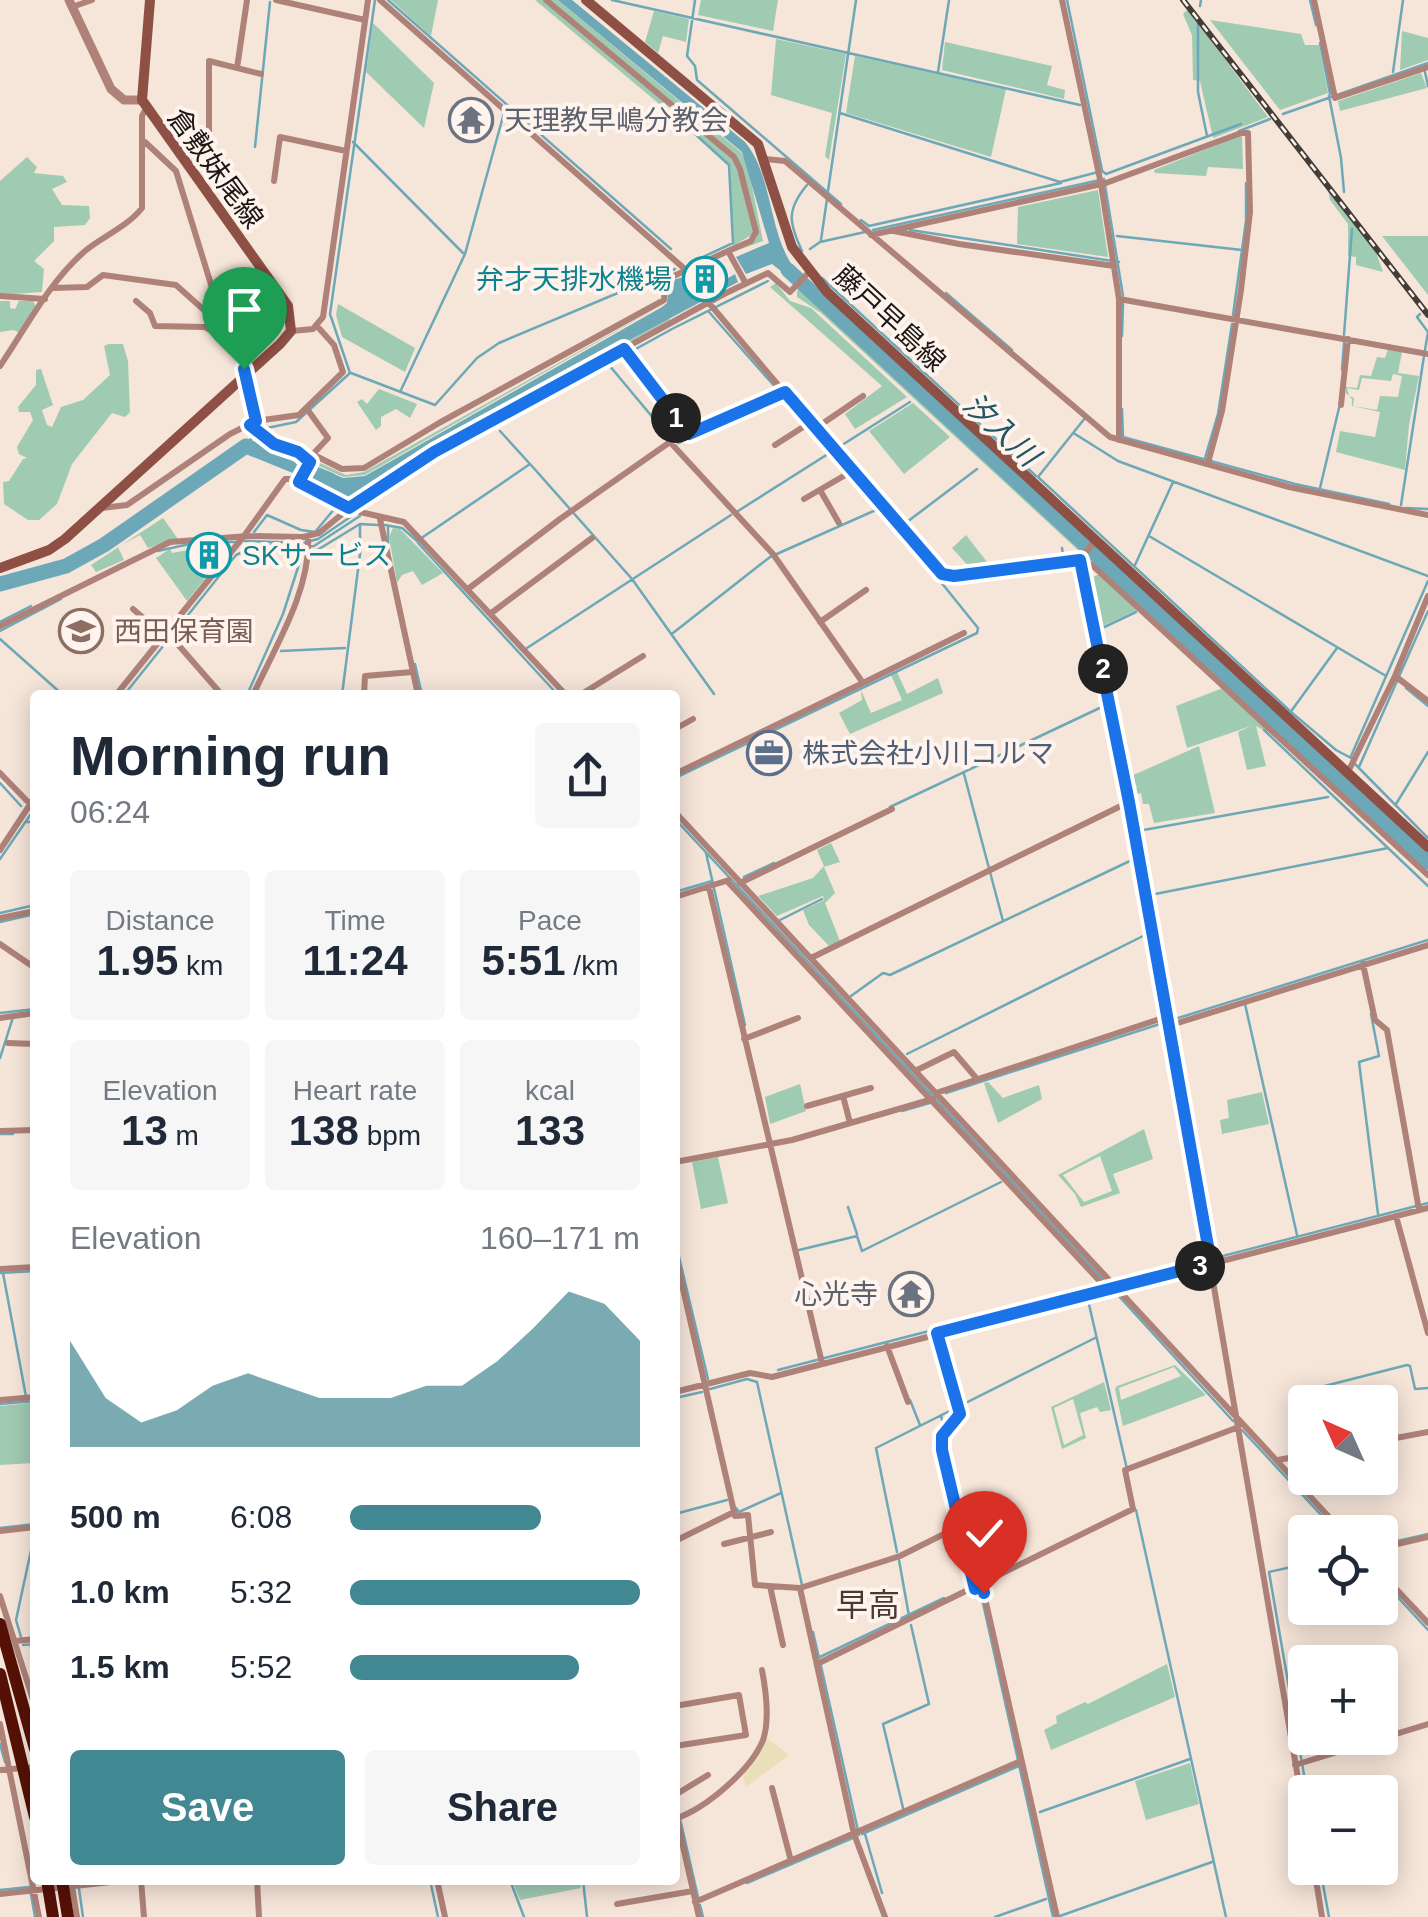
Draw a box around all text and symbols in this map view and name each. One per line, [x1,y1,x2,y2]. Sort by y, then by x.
temple icon: 天理教早嶋分教会 [448,97,494,143]
street label: 倉敷妹尾線 [162,103,269,234]
place label: 天理教早嶋分教会 [504,105,728,136]
building icon: 弁才天排水機場 [682,256,728,302]
street label: 藤戸早島線 [828,259,951,377]
place label: 弁才天排水機場 [476,264,672,295]
pin [202,267,287,370]
icon: arrive [217,282,272,337]
water label: 汐入川 [957,387,1048,474]
pin: 1 [651,393,701,443]
text: 1 [668,402,684,433]
building icon: SKサービス [186,532,232,578]
place label: SKサービス [242,540,391,571]
school or university icon: 西田保育園 [58,608,104,654]
place label: 西田保育園 [114,616,254,647]
pin: 2 [1078,644,1128,694]
text: 2 [1095,653,1111,684]
button: share [535,723,640,828]
text: Morning run [70,725,391,787]
office icon: 株式会社小川コルマ [746,730,792,776]
place label: 株式会社小川コルマ [802,738,1054,769]
text: 06:24 [70,794,150,830]
text: Distance [106,905,214,936]
text: Time [324,905,386,936]
text: Pace [518,905,582,936]
text: 1.95 [97,937,178,984]
text: 11:24 [302,937,408,984]
text: 5:51 [482,937,566,984]
text: km [178,950,223,981]
text: /km [566,950,618,981]
text: Elevation [102,1075,218,1106]
text: Heart rate [293,1075,417,1106]
text: kcal [525,1075,575,1106]
text: 13 [121,1107,168,1154]
text: 138 [289,1107,359,1154]
text: 133 [515,1107,585,1154]
text: m [168,1120,199,1151]
text: bpm [359,1120,421,1151]
text: Elevation [70,1220,202,1256]
text: 160–171 m [480,1220,640,1256]
pin: 3 [1175,1241,1225,1291]
text: 3 [1192,1250,1208,1281]
temple icon: 心光寺 [888,1271,934,1317]
place label: 心光寺 [794,1279,878,1310]
north arrow [1288,1385,1398,1495]
map controls [1288,1385,1398,1885]
pin [942,1491,1027,1594]
text: 500 m [70,1499,161,1535]
text: 6:08 [230,1499,292,1535]
icon: check [957,1506,1012,1561]
button: locate [1288,1515,1398,1625]
text: 1.0 km [70,1574,170,1610]
text: 5:32 [230,1574,292,1610]
district label: 早高 [836,1587,900,1623]
button: + [1288,1645,1398,1755]
text: 1.5 km [70,1649,170,1685]
text: 5:52 [230,1649,292,1685]
button: Save [70,1750,345,1865]
button: Share [365,1750,640,1865]
button: − [1288,1775,1398,1885]

